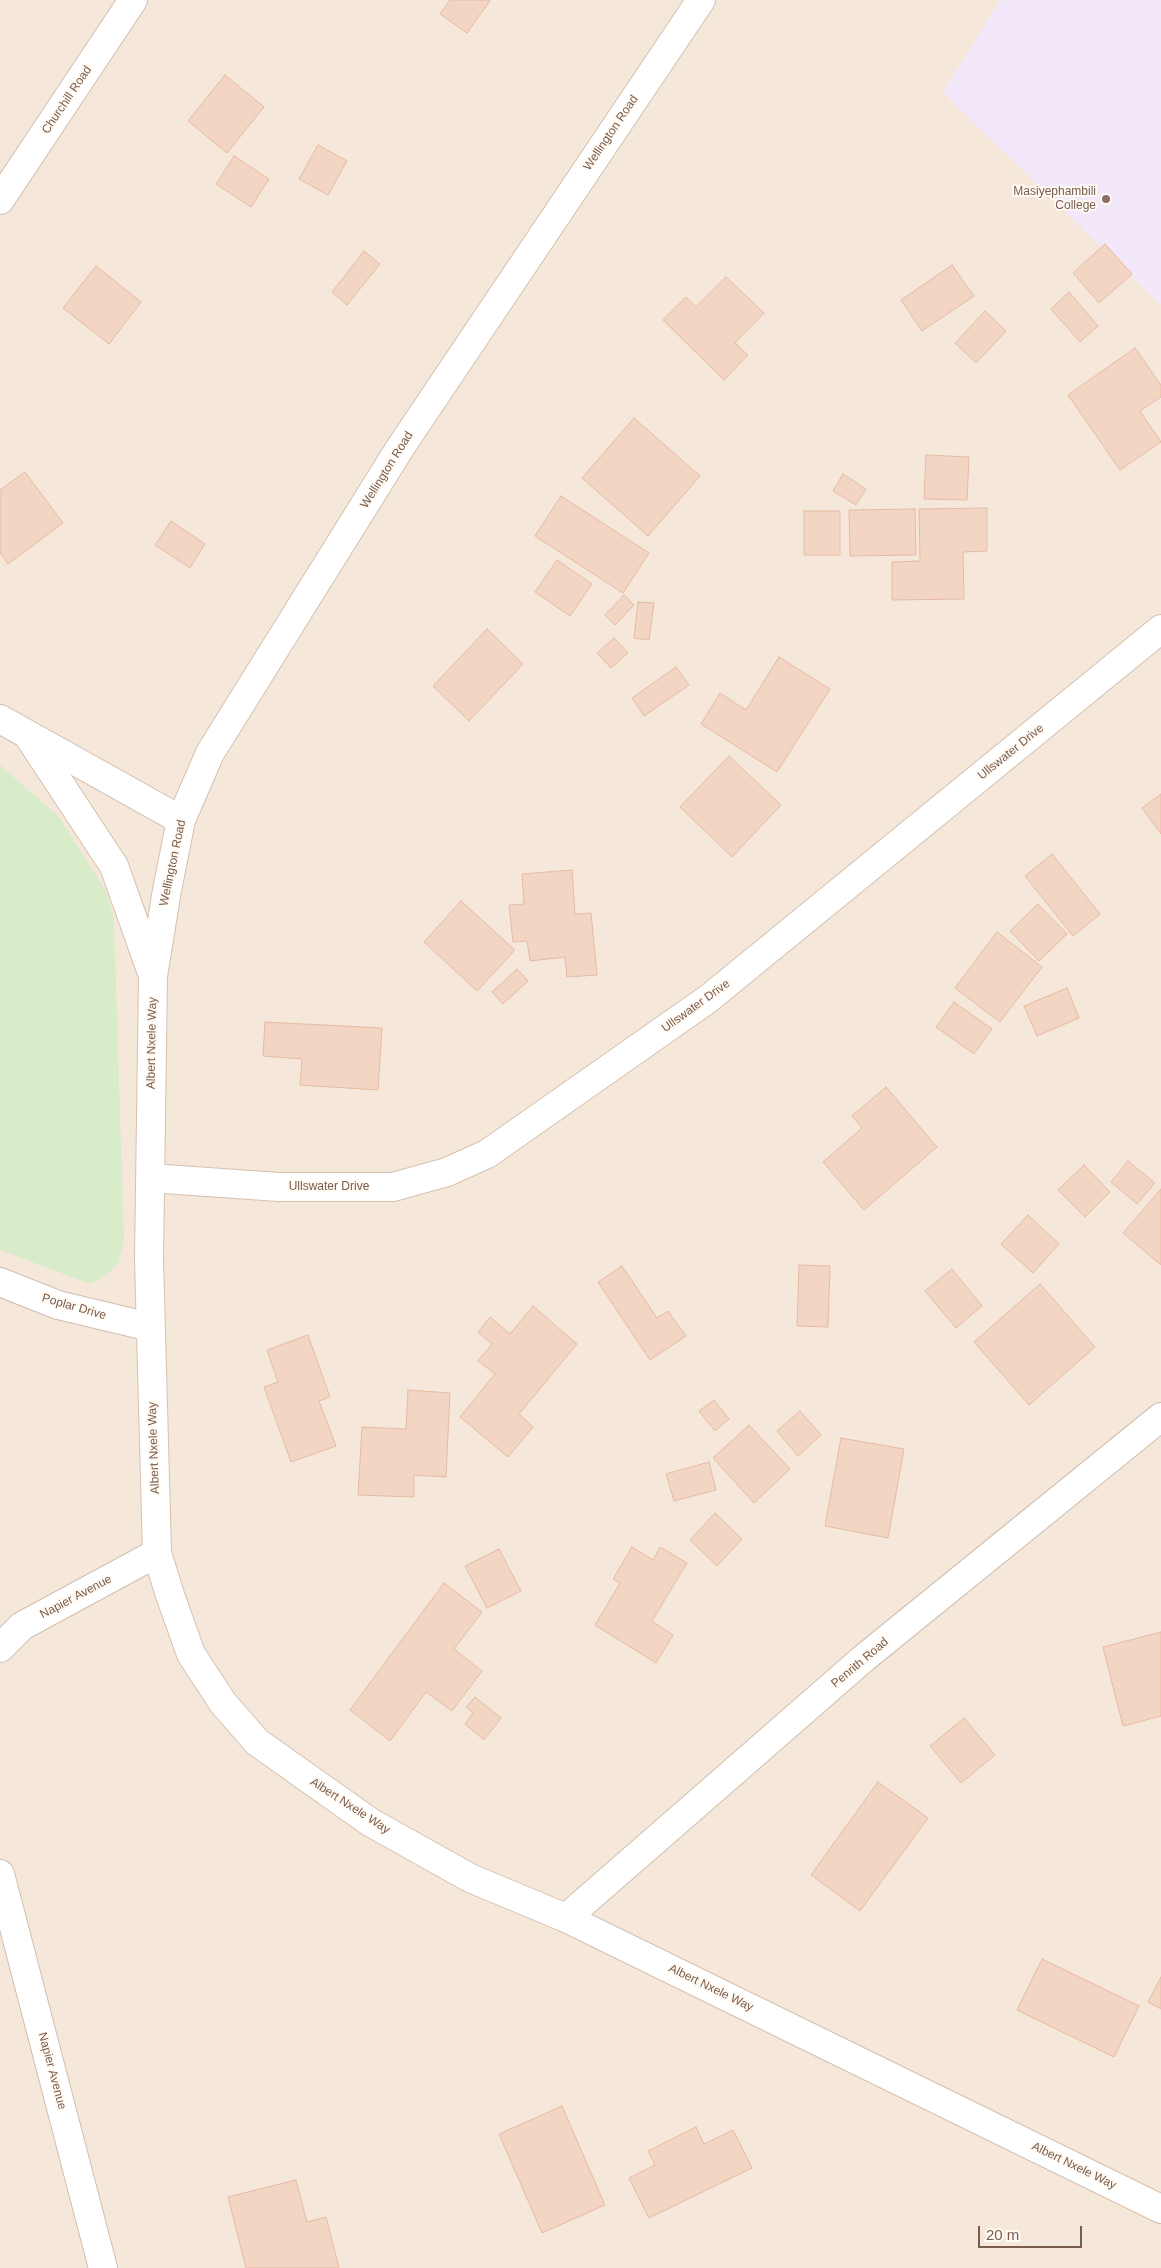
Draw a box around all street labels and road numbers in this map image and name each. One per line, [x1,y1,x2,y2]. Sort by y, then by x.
street label: Churchill Road [39,63,95,137]
street label: Wellington Road [580,93,642,173]
street label: Wellington Road [358,429,416,511]
street label: Ullswater Drive [975,721,1047,783]
street label: Wellington Road [157,819,189,907]
street label: Ullswater Drive [659,976,733,1036]
street label: Albert Nxele Way [144,997,160,1089]
street label: Ullswater Drive [289,1180,369,1194]
street label: Poplar Drive [40,1291,108,1323]
street label: Albert Nxele Way [145,1402,163,1494]
street label: Napier Avenue [38,1572,114,1622]
street label: Penrith Road [829,1635,891,1691]
street label: Albert Nxele Way [307,1775,393,1837]
street label: Albert Nxele Way [666,1961,756,2015]
street label: Napier Avenue [35,2031,69,2111]
street label: Albert Nxele Way [1029,2139,1119,2193]

